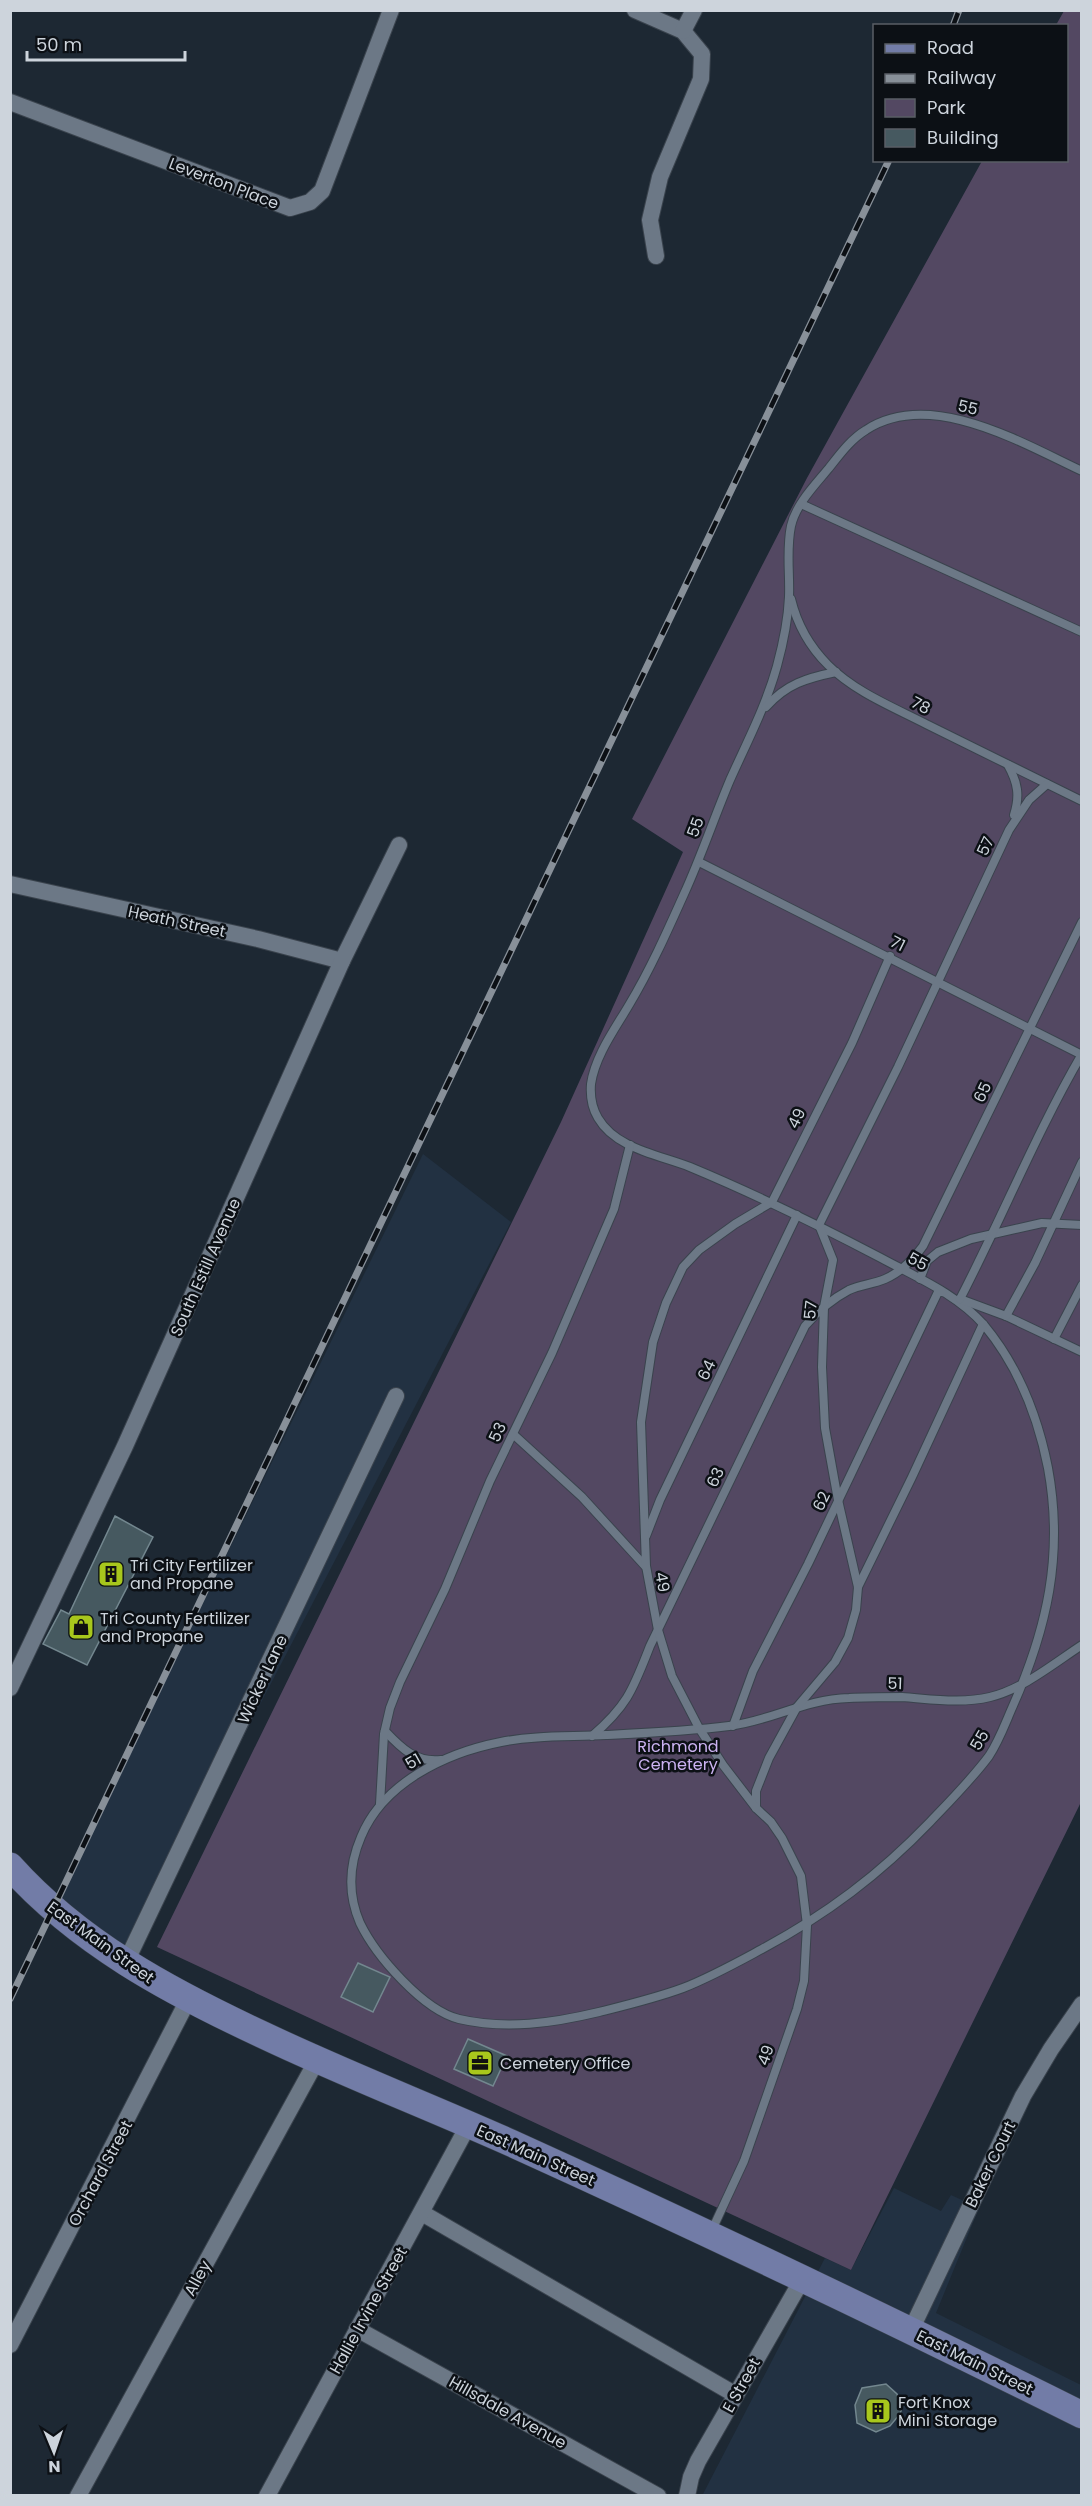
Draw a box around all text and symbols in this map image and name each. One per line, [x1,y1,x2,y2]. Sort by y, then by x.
scale bar [27,24,184,62]
legend [873,24,1068,162]
text: 50 m [36,32,82,57]
text: Road [927,35,974,60]
text: Railway [927,65,996,90]
text: Park [927,95,966,120]
text: Building [927,125,999,150]
street label: Leverton Place [166,152,282,215]
street label: 55 [955,394,980,421]
street label: 78 [907,691,934,720]
street label: 55 [681,814,710,841]
street label: 57 [971,833,1000,860]
street label: Heath Street [126,900,228,943]
street label: 71 [886,930,909,957]
street label: 65 [968,1078,997,1106]
street label: 49 [782,1104,811,1132]
street label: South Estill Avenue [165,1195,246,1340]
street label: 55 [903,1247,932,1276]
street label: 57 [798,1299,823,1321]
street label: 64 [692,1356,721,1384]
street label: 53 [483,1418,512,1446]
street label: 63 [701,1463,730,1491]
street label: 62 [807,1487,836,1515]
place label: Tri City Fertilizer and Propane [130,1554,253,1595]
building icon: Tri City Fertilizer and Propane [96,1559,126,1589]
street label: 49 [649,1570,676,1594]
place label: Tri County Fertilizer and Propane [100,1607,250,1648]
shop icon: Tri County Fertilizer and Propane [66,1612,96,1642]
street label: Wicker Lane [232,1631,293,1727]
street label: 51 [887,1672,903,1695]
street label: 55 [964,1726,994,1755]
park label: Richmond Cemetery [637,1735,719,1776]
street label: 51 [401,1748,425,1775]
street label: East Main Street [42,1896,159,1989]
street label: 49 [751,2042,780,2068]
office icon: Cemetery Office [465,2048,495,2078]
place label: Cemetery Office [500,2052,630,2075]
street label: Orchard Street [63,2116,138,2230]
street label: Baker Court [960,2117,1021,2211]
street label: East Main Street [473,2119,599,2192]
street label: Hallie Irvine Street [324,2242,413,2378]
street label: Alley [178,2256,217,2300]
street label: East Main Street [912,2324,1037,2401]
street label: E Street [717,2354,766,2417]
street label: Hillsdale Avenue [445,2371,571,2454]
place label: Fort Knox Mini Storage [898,2391,997,2432]
building icon: Fort Knox Mini Storage [863,2396,893,2426]
north arrow [24,2422,84,2482]
text: N [48,2455,61,2478]

